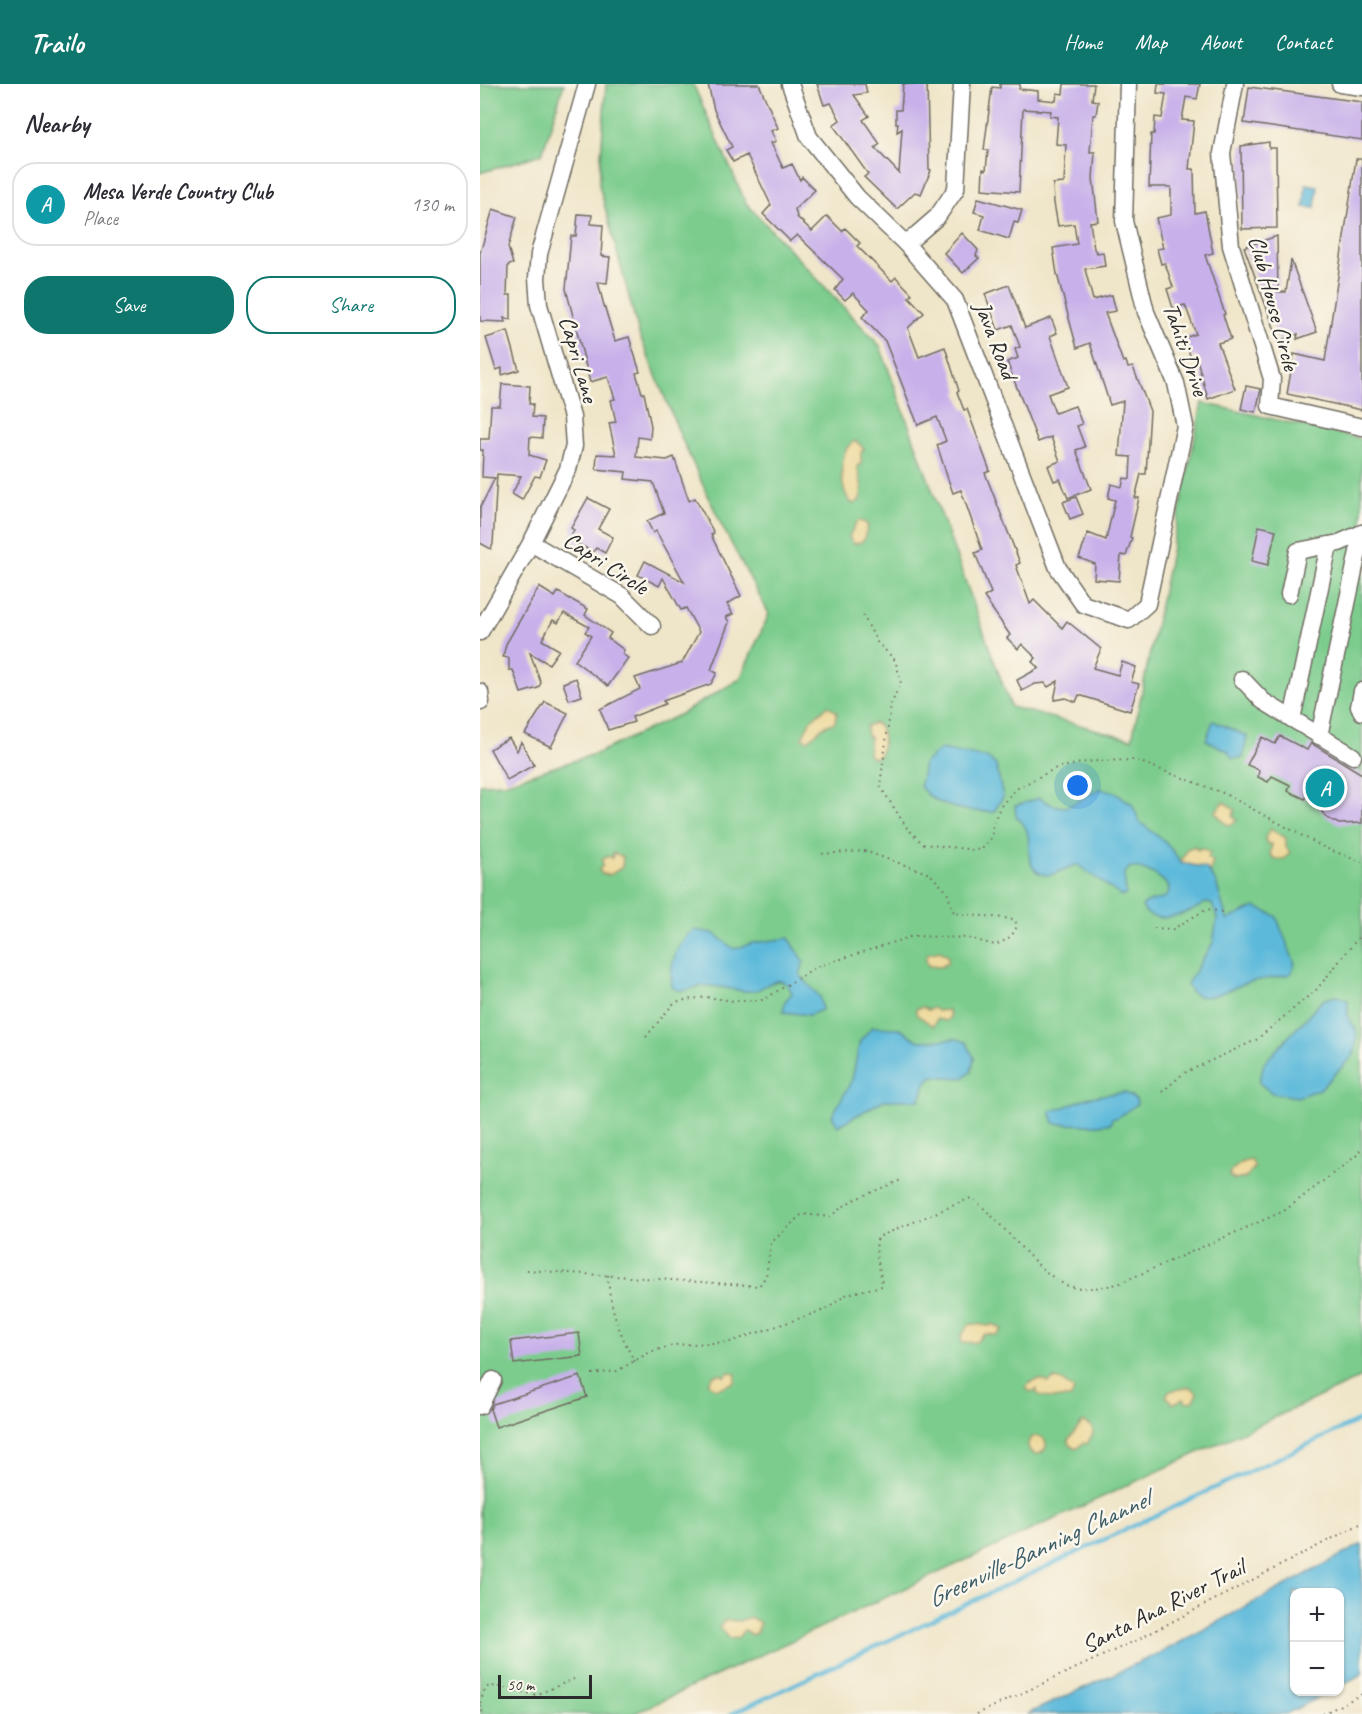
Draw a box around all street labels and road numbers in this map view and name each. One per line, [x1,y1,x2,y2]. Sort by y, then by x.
street label: Club House Circle [1242,232,1307,376]
street label: Java Road [967,296,1026,386]
street label: Tahiti Drive [1156,299,1217,401]
street label: Capri Lane [552,312,606,408]
street label: Capri Circle [558,525,656,603]
street label: Santa Ana River Trail [1077,1550,1253,1660]

